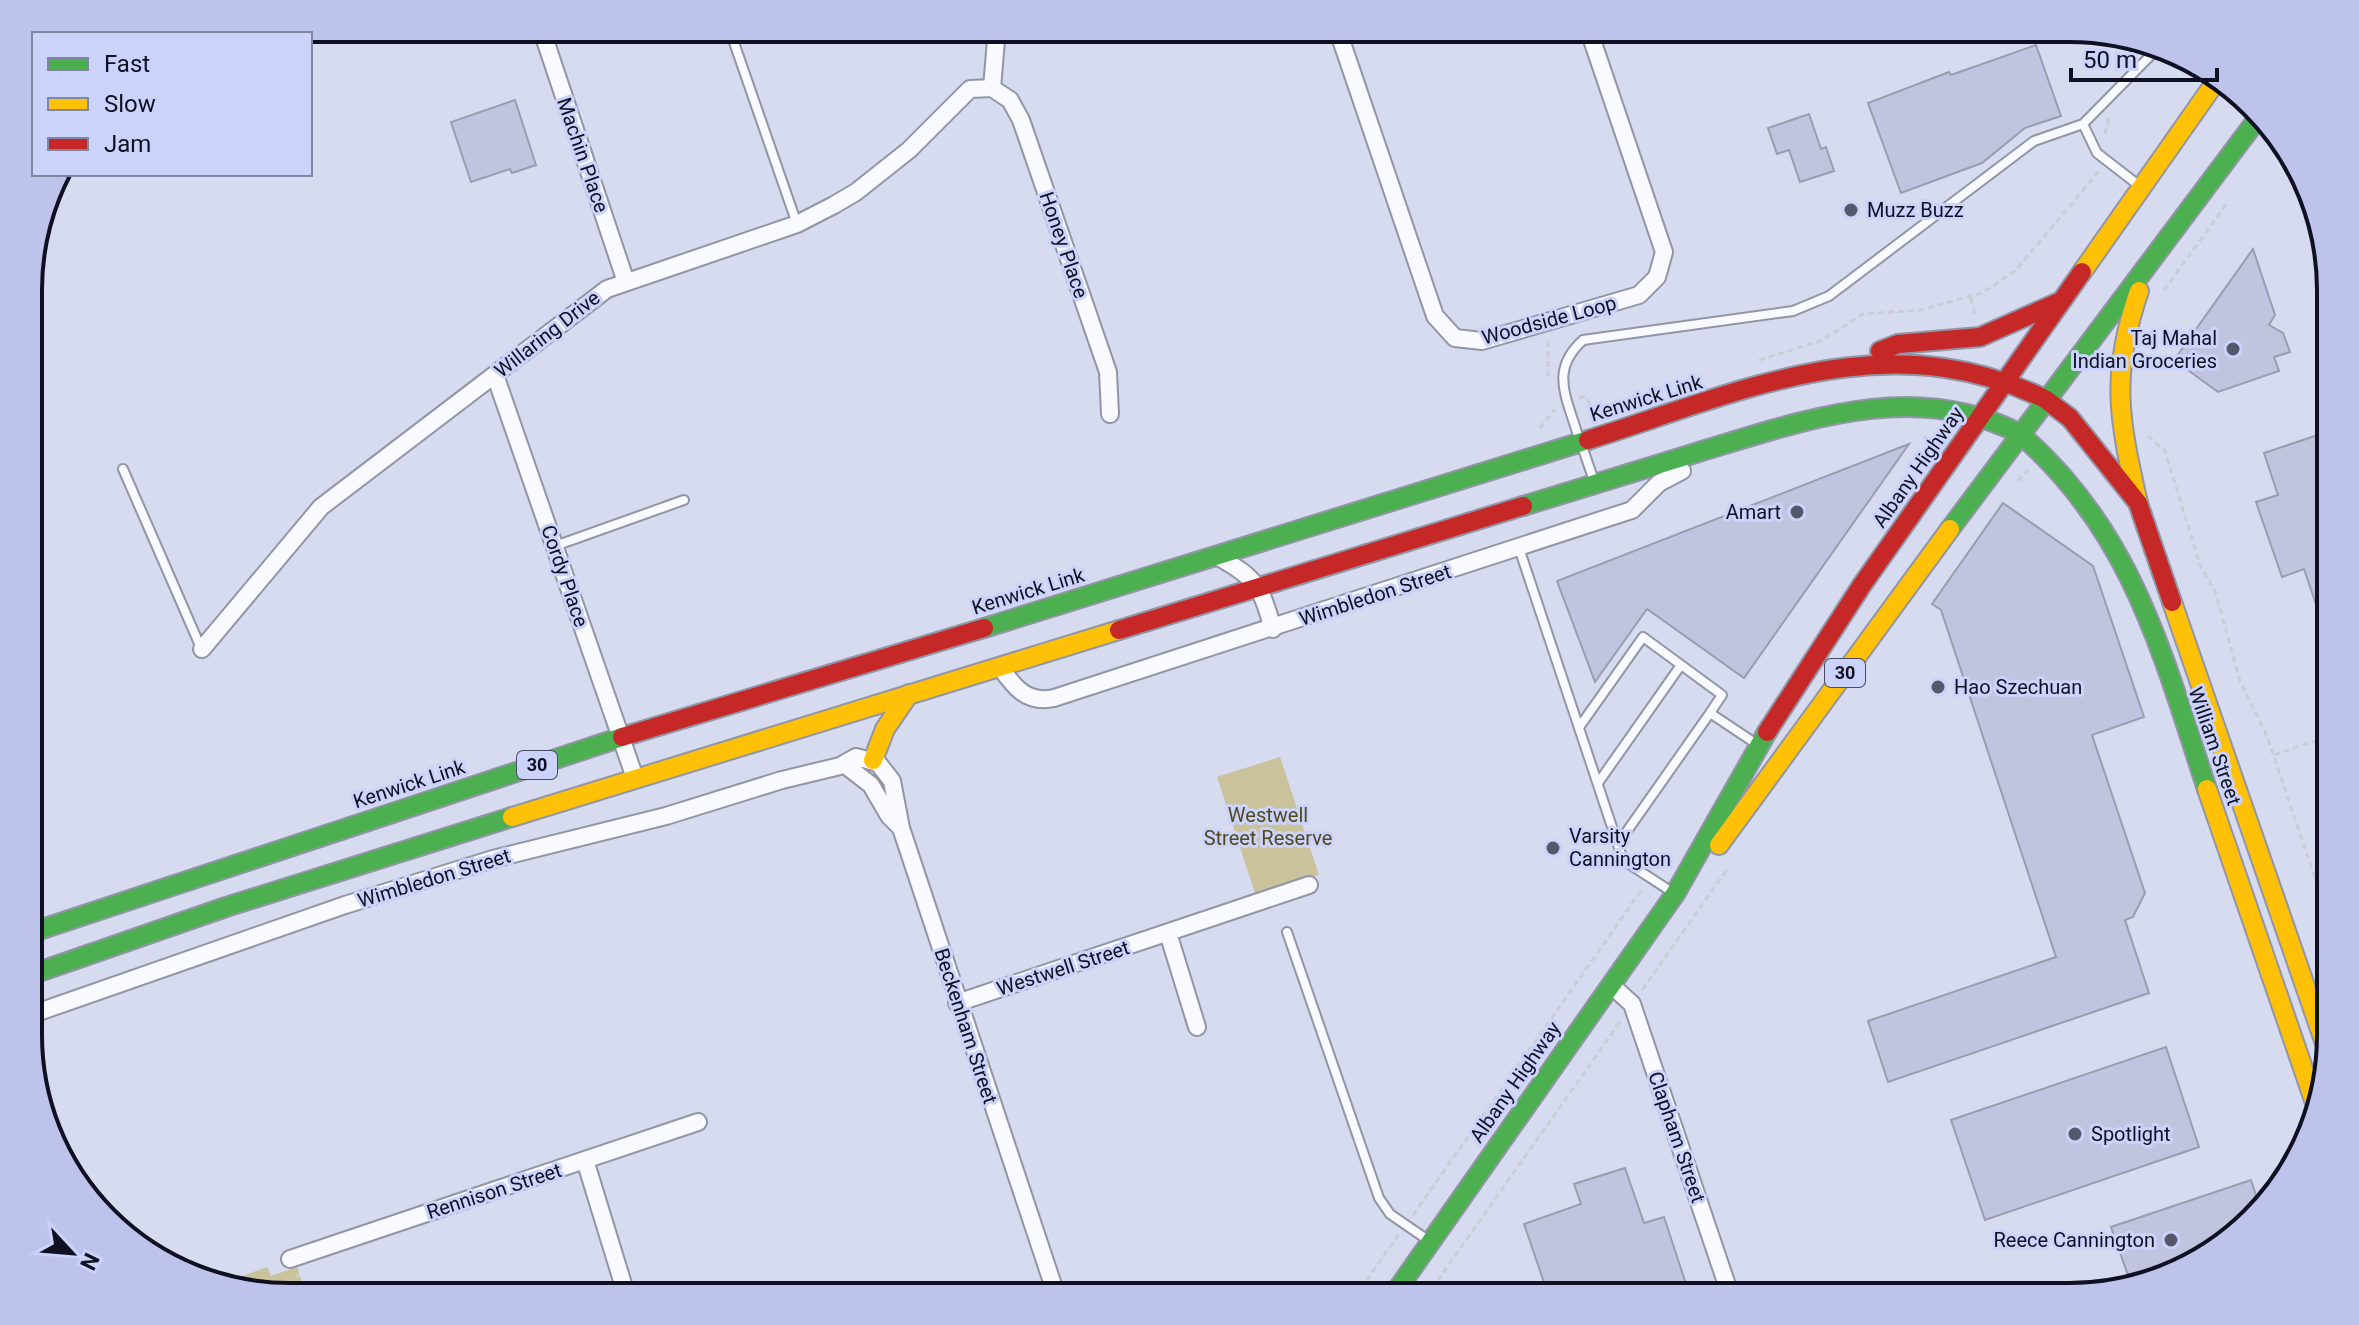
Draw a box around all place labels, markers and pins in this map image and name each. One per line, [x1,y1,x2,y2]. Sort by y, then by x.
place label: Muzz Buzz [1867,198,1964,222]
marker: Muzz Buzz [1842,201,1860,219]
place label: Taj Mahal Indian Groceries [2072,326,2217,373]
marker: Taj Mahal Indian Groceries [2224,340,2242,358]
place label: Amart [1726,500,1781,524]
marker: Amart [1788,503,1806,521]
place label: Hao Szechuan [1954,675,2082,699]
marker: Hao Szechuan [1929,678,1947,696]
place label: Varsity Cannington [1569,824,1671,871]
marker: Varsity Cannington [1544,839,1562,857]
place label: Spotlight [2091,1122,2171,1146]
marker: Spotlight [2066,1125,2084,1143]
place label: Reece Cannington [1994,1228,2155,1252]
marker: Reece Cannington [2162,1231,2180,1249]

